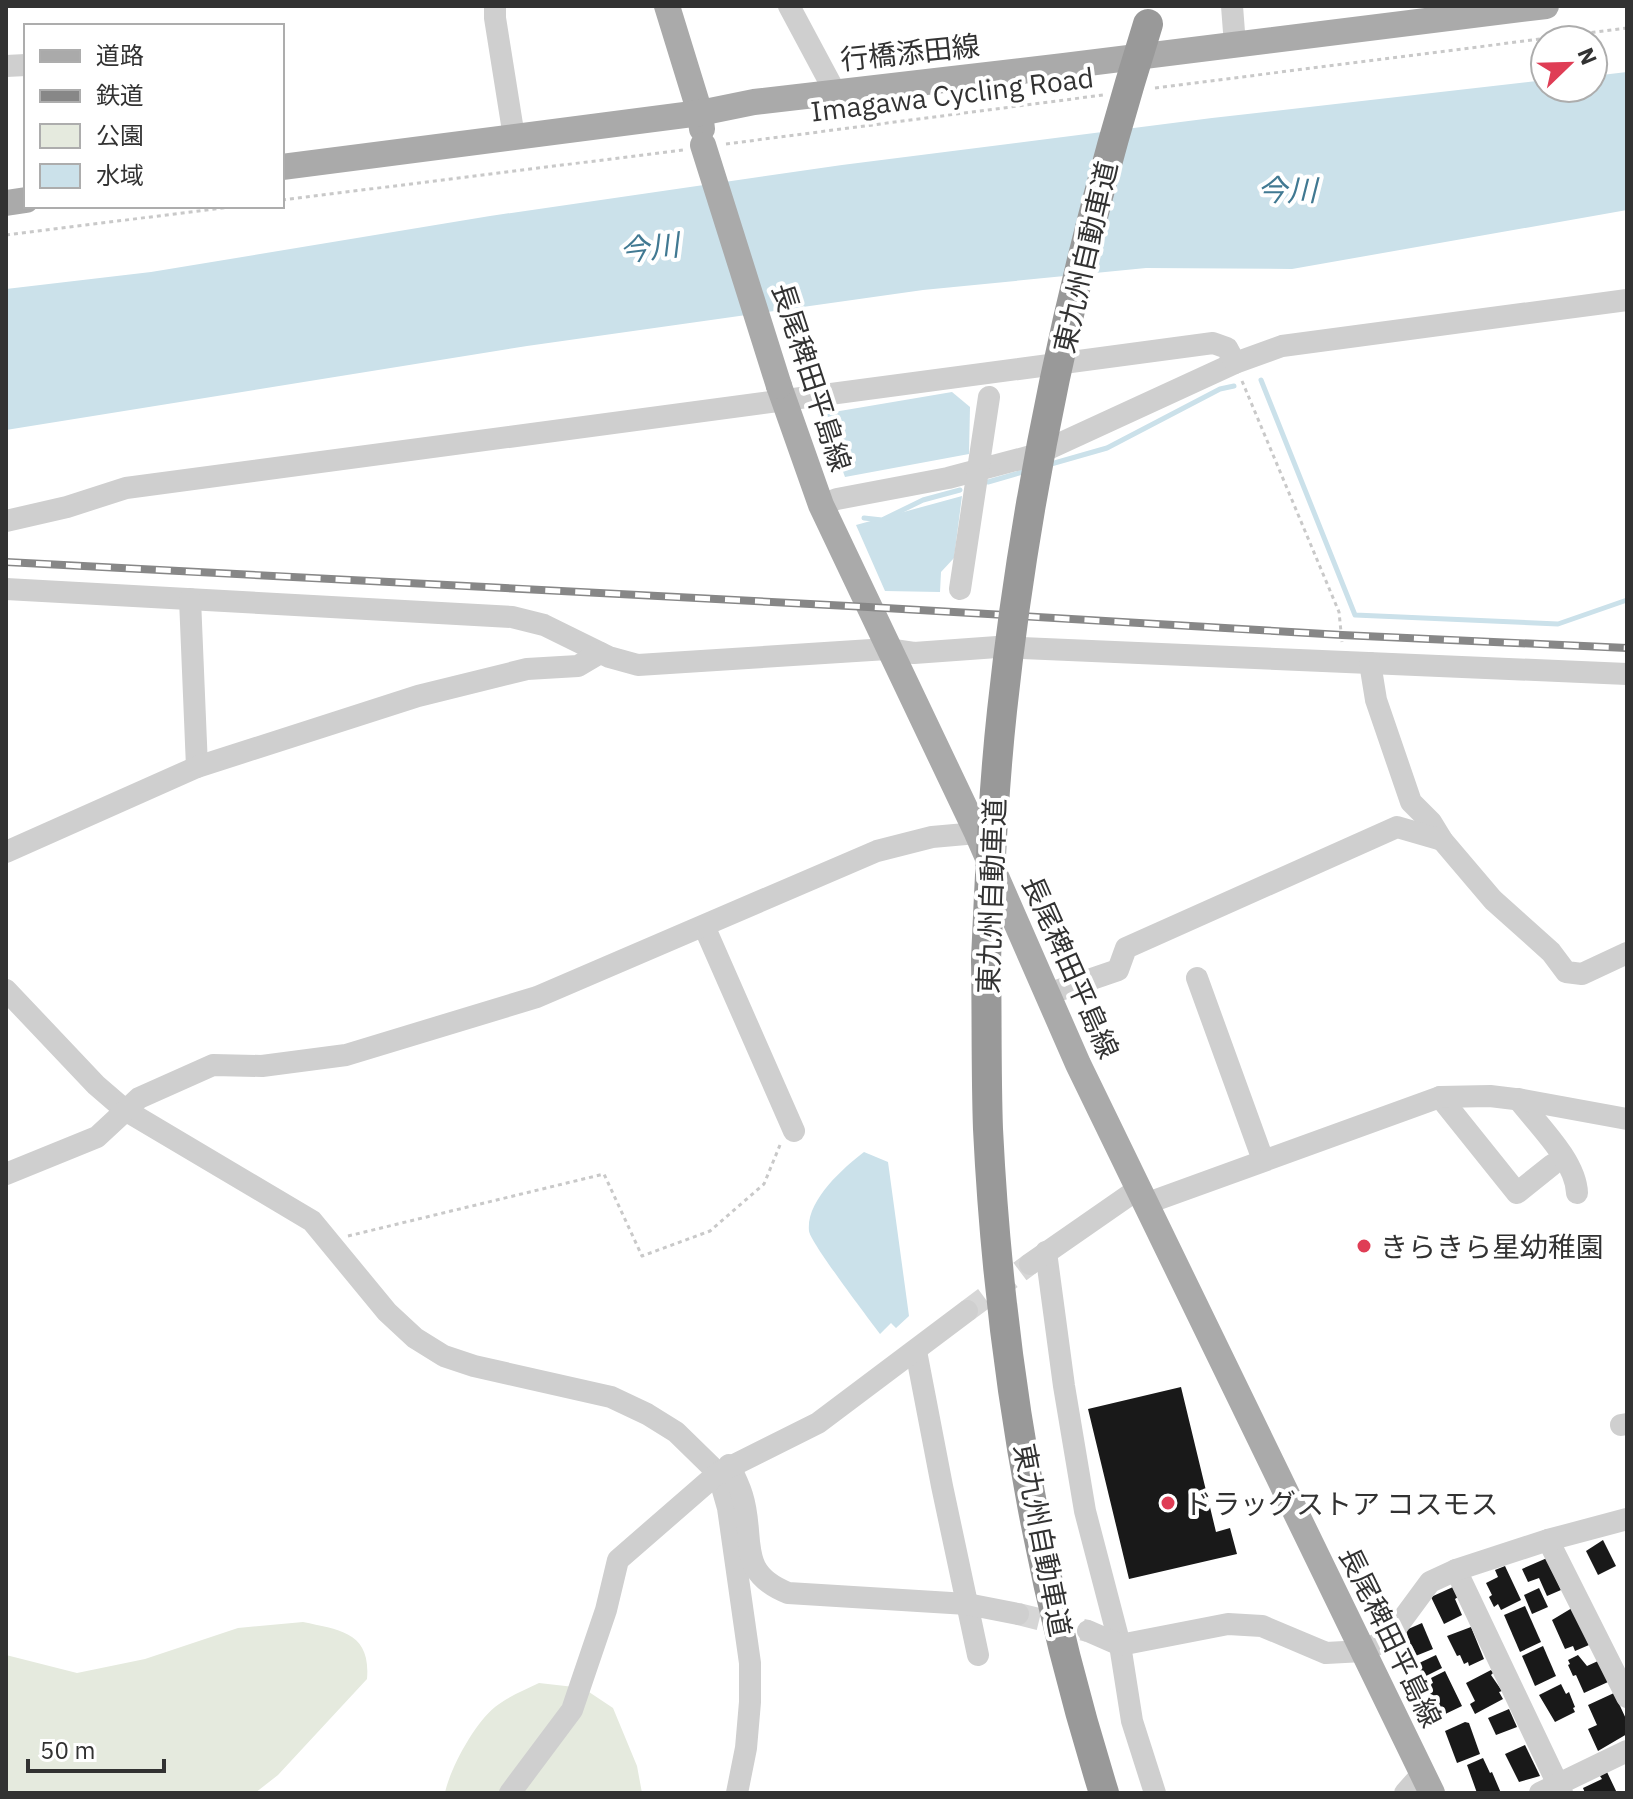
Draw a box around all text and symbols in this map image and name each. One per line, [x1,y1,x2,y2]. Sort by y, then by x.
legend [24,24,284,208]
north arrow [1529,24,1609,104]
street label: 行橋添田線 [838,26,982,78]
text: 道路 [96,39,144,71]
text: N [1571,43,1604,69]
street label: Imagawa Cycling Road [809,58,1095,130]
text: 鉄道 [96,79,144,111]
text: 公園 [96,119,144,151]
street label: 東九州自動車道 [1045,157,1125,357]
text: 水域 [96,159,144,191]
water label: 今川 [1257,170,1320,209]
water label: 今川 [617,224,684,270]
street label: 長尾稗田平島線 [764,278,860,476]
street label: 東九州自動車道 [969,797,1013,995]
street label: 長尾稗田平島線 [1014,870,1128,1064]
place label: きらきら星幼稚園 [1380,1228,1604,1265]
marker: きらきら星幼稚園 [1355,1237,1373,1255]
street label: 東九州自動車道 [1006,1440,1080,1640]
place label: ドラッグストア コスモス [1184,1485,1499,1522]
marker: ドラッグストア コスモス [1159,1494,1177,1512]
street label: 長尾稗田平島線 [1331,1541,1451,1733]
scale bar [28,1723,164,1773]
text: 50 m [40,1734,95,1766]

